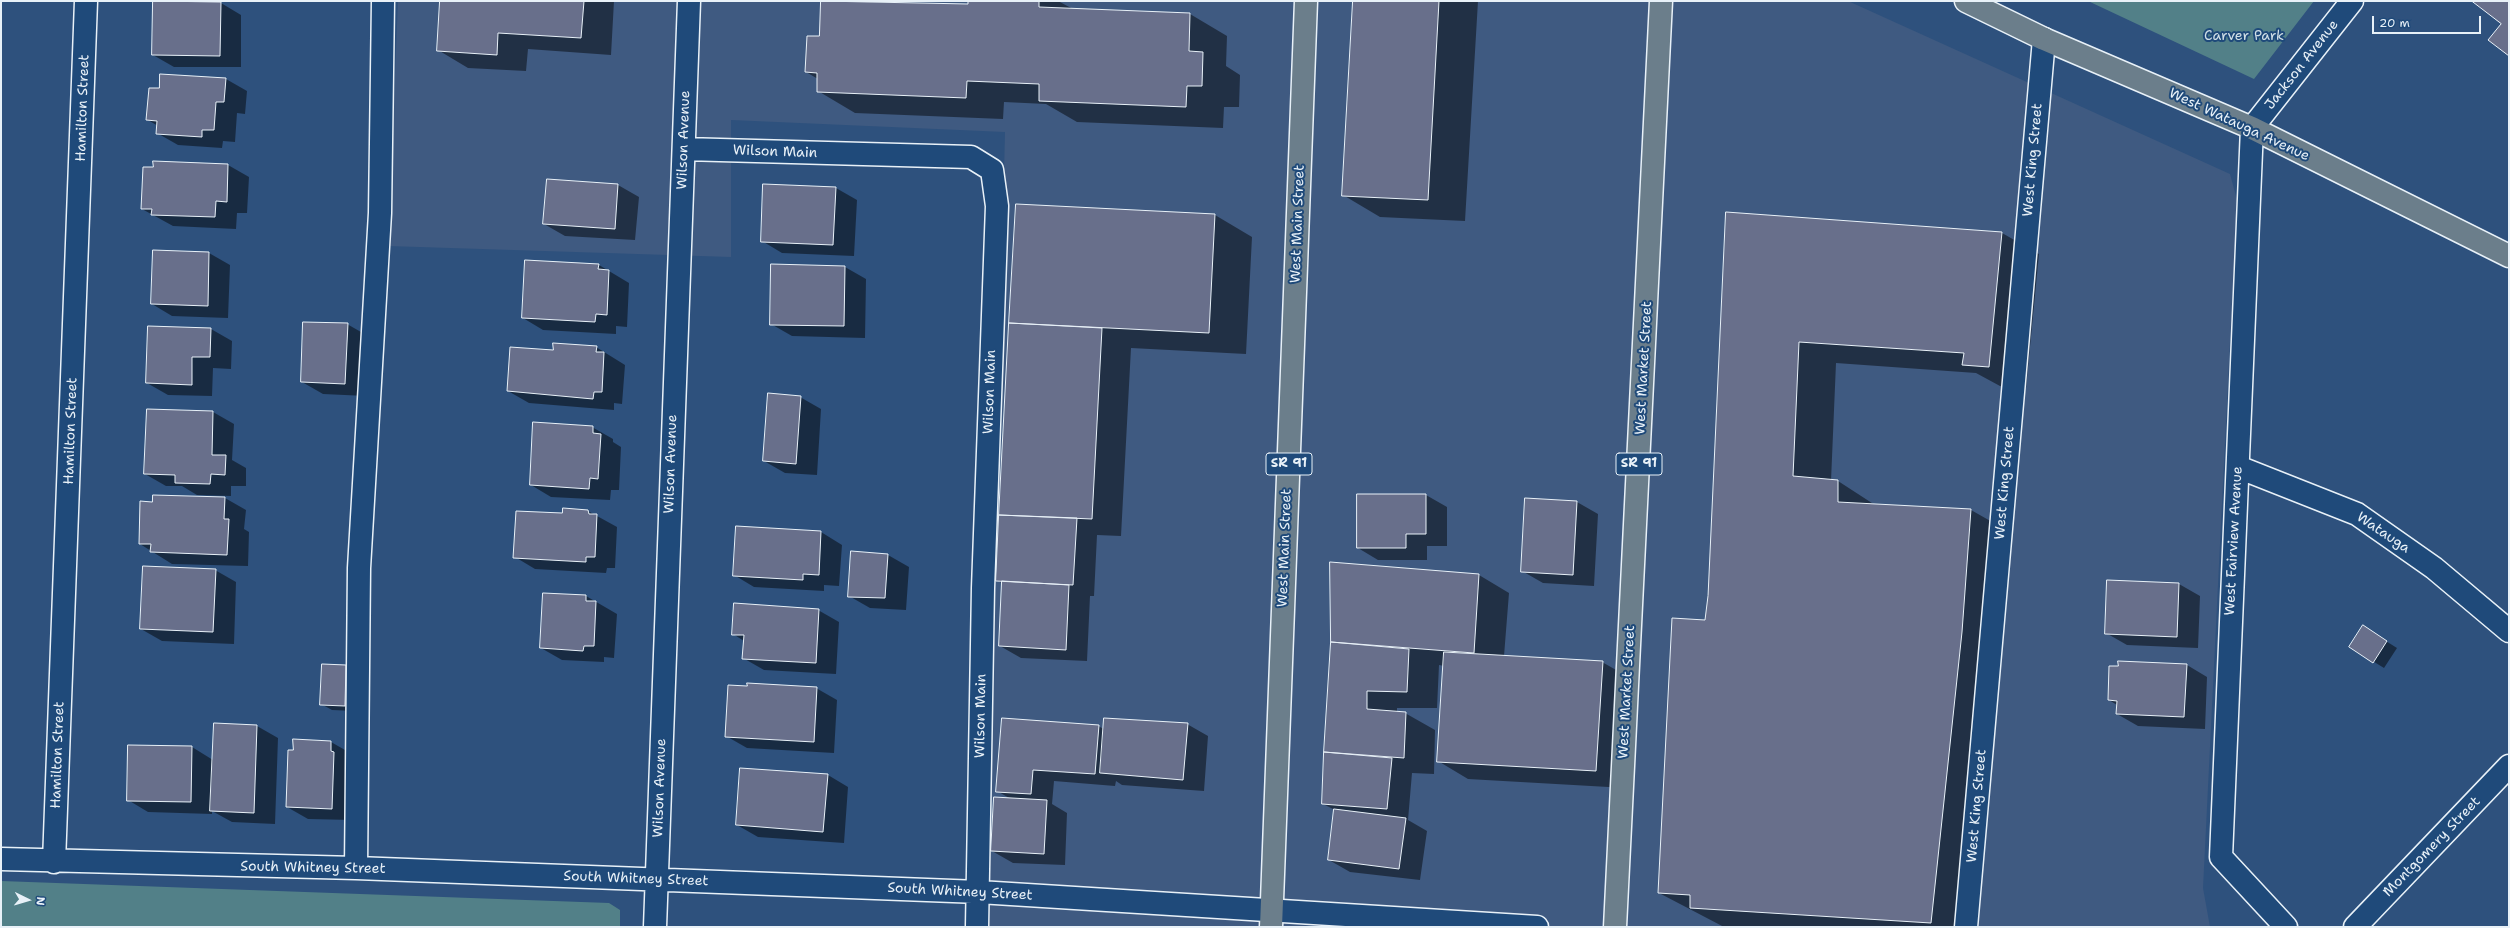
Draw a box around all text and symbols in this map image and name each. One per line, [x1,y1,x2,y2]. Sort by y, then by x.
scale bar [2374,8,2483,34]
text: 20 m [2379,15,2410,31]
street label: Jackson Avenue [2262,17,2342,113]
park label: Carver Park [2204,28,2284,44]
street label: Hamilton Street [73,54,93,162]
street label: West Watauga Avenue [2166,85,2312,165]
street label: Wilson Avenue [674,90,694,190]
street label: West King Street [2020,103,2046,217]
street label: Wilson Main [733,142,817,162]
street label: West Main Street [1288,164,1308,284]
street label: West Market Street [1632,301,1656,435]
street label: Wilson Main [980,350,1000,434]
street label: Hamilton Street [61,377,81,485]
street label: Wilson Avenue [661,414,681,514]
street label: West King Street [1992,426,2018,540]
road number: SR 91 [1266,453,1312,475]
road number: SR 91 [1616,453,1662,475]
street label: West Fairview Avenue [2222,466,2246,616]
street label: West Main Street [1275,488,1295,608]
street label: Watauga [2353,509,2413,557]
street label: West Market Street [1615,625,1639,759]
street label: Wilson Main [972,674,990,758]
street label: Hamilton Street [48,701,68,809]
street label: Wilson Avenue [650,738,670,838]
street label: West King Street [1964,749,1990,863]
street label: Montgomery Street [2380,793,2484,901]
street label: South Whitney Street [240,858,386,878]
street label: South Whitney Street [563,868,709,890]
north arrow [8,880,48,920]
street label: South Whitney Street [887,880,1033,904]
text: N [33,896,48,906]

